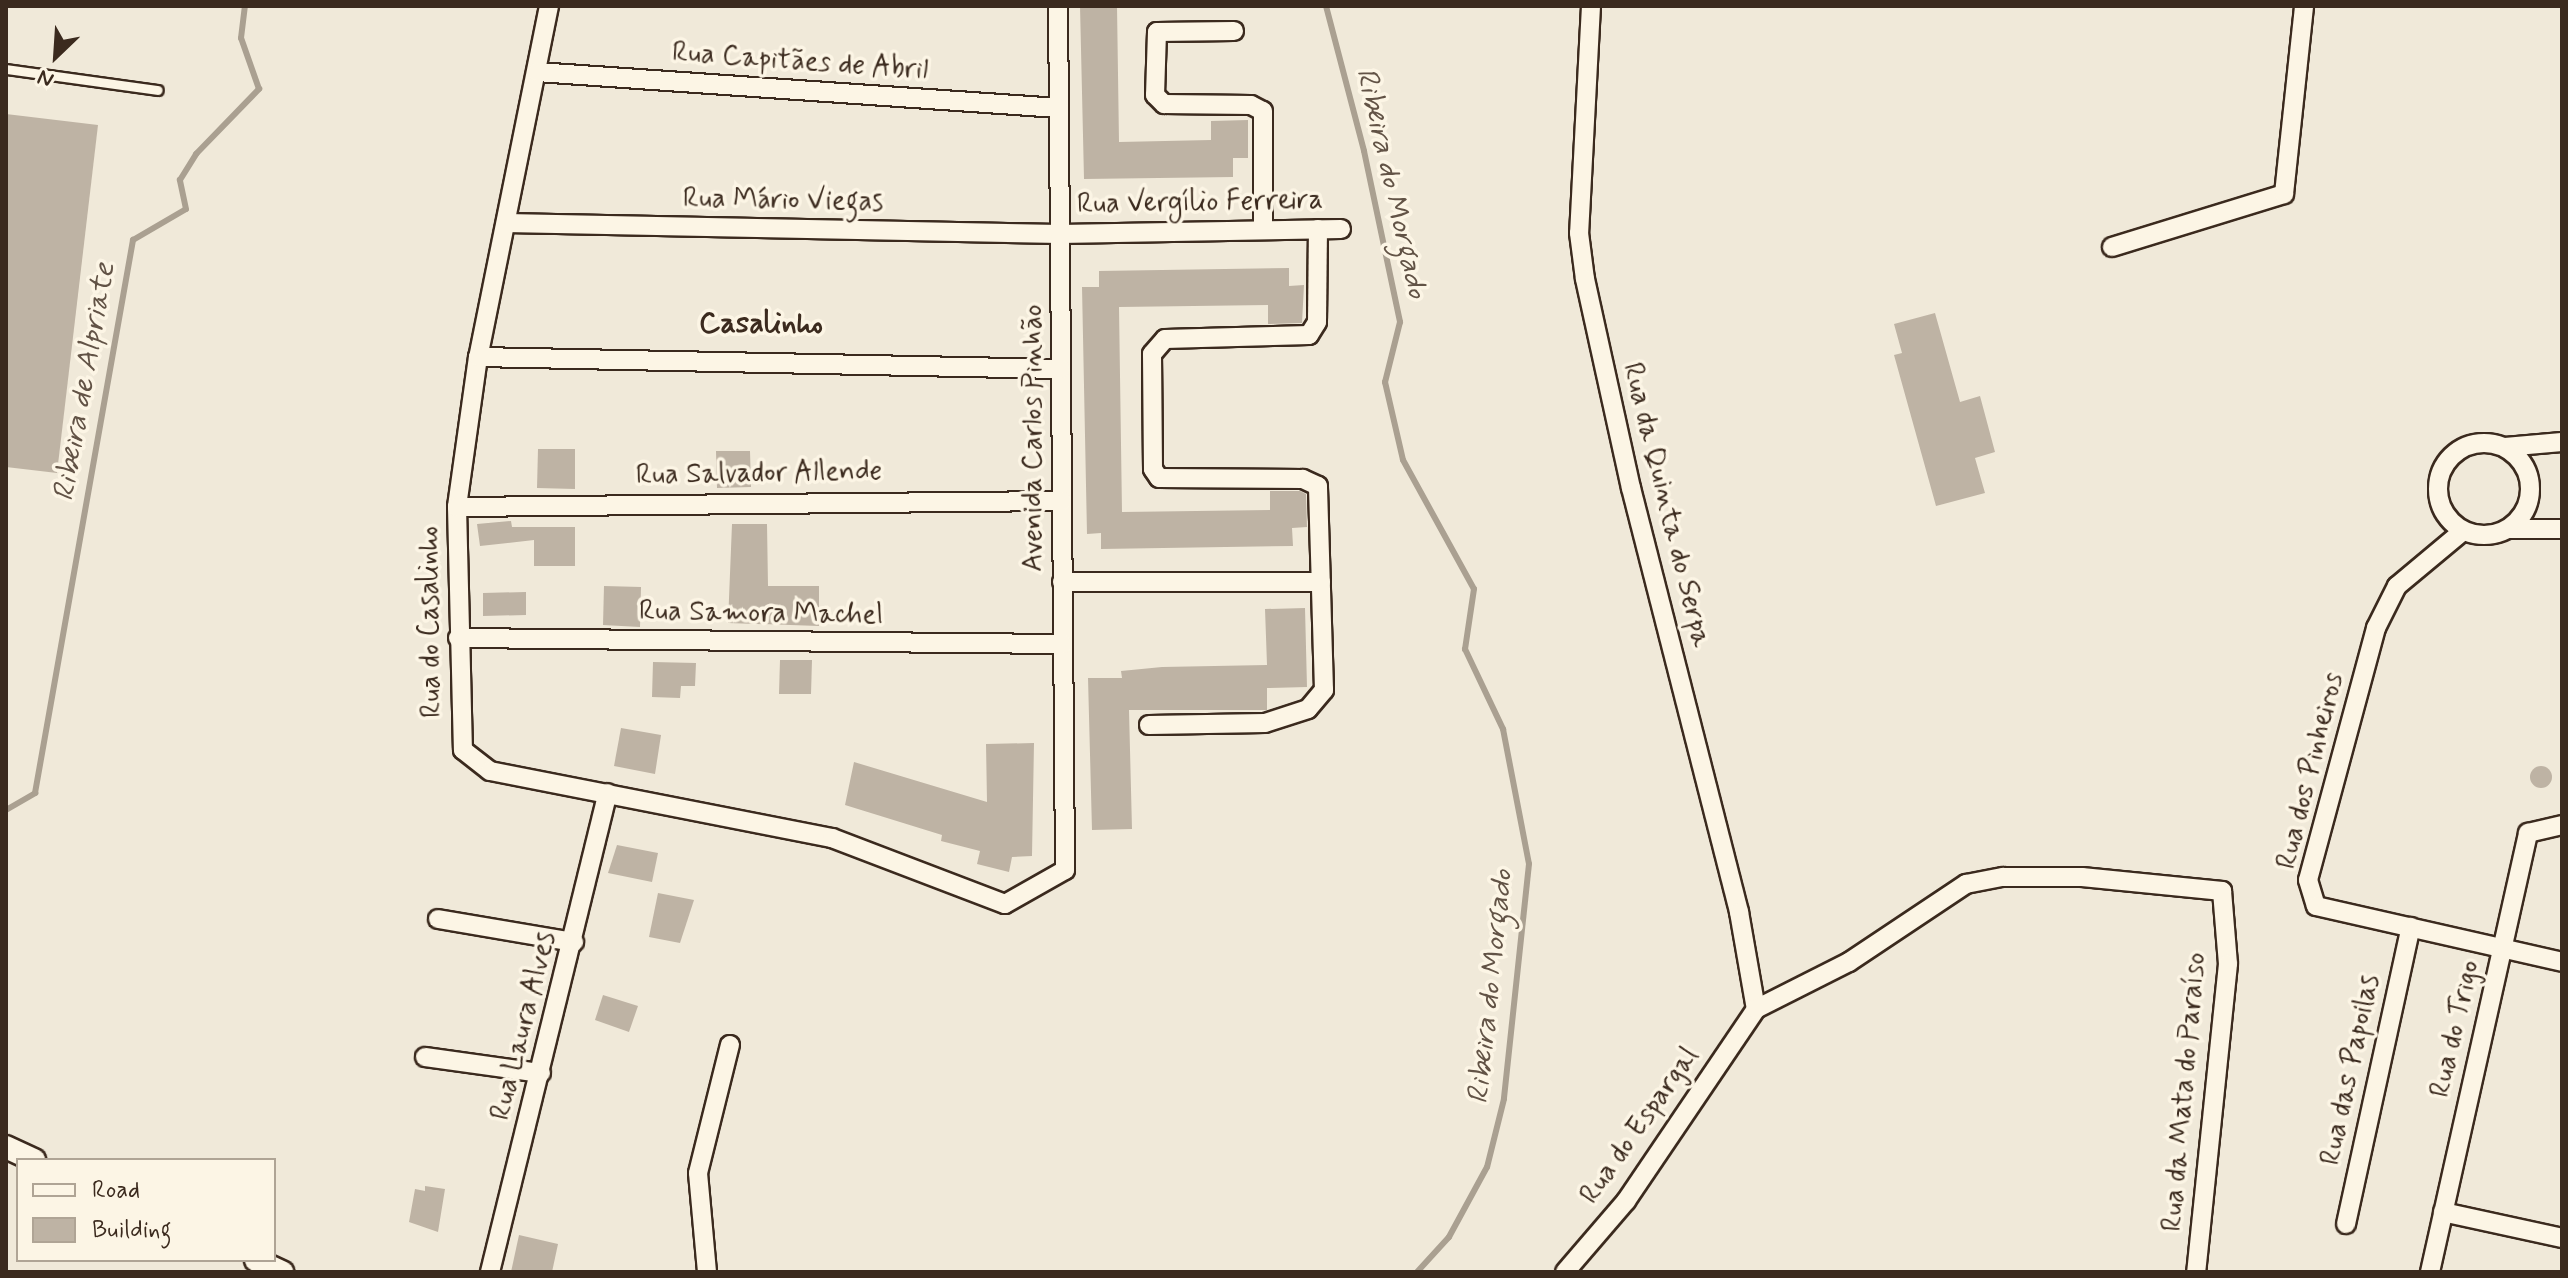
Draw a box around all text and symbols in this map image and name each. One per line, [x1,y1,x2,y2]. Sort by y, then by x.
north arrow [16,16,96,96]
street label: Rua Capitães de Abril [672,36,928,88]
text: N [33,62,58,94]
water label: Ribeira do Morgado [1347,64,1435,302]
street label: Rua Mário Viegas [682,182,884,220]
street label: Rua Vergílio Ferreira [1076,184,1324,222]
water label: Ribeira de Alpriate [46,260,124,504]
district label: Casalinho [699,306,823,342]
street label: Avenida Carlos Pinhão [1017,307,1051,569]
street label: Rua da Quinta do Serpa [1617,368,1715,642]
street label: Rua Salvador Allende [634,455,884,493]
street label: Rua do Casalinho [412,523,450,721]
street label: Rua Samora Machel [640,595,882,633]
street label: Rua dos Pinheiros [2271,670,2351,872]
water label: Ribeira do Morgado [1461,868,1521,1106]
street label: Rua Laura Alves [485,930,563,1122]
street label: Rua da Mata do Paraíso [2156,955,2214,1229]
street label: Rua do Trigo [2424,958,2488,1100]
street label: Rua das Papoilas [2315,974,2387,1166]
street label: Rua do Espargal [1573,1041,1707,1211]
legend [16,1158,276,1262]
text: Road [92,1175,140,1206]
text: Building [92,1215,172,1246]

